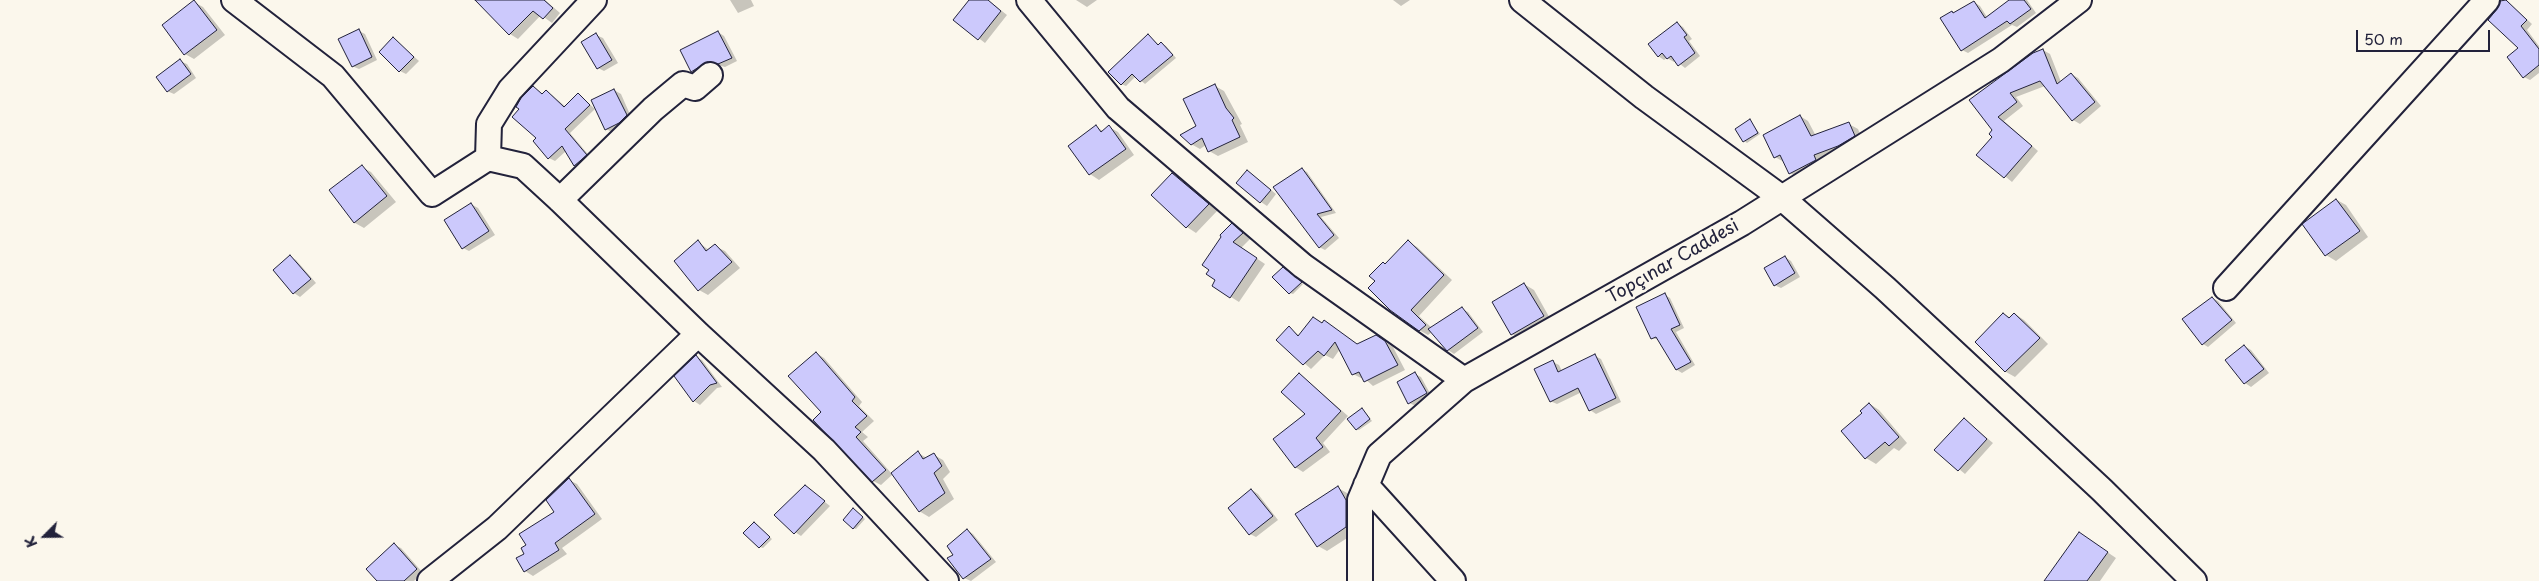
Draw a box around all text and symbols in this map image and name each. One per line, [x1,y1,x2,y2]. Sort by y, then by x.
scale bar [2359,20,2493,52]
text: 50 m [2364,27,2403,50]
street label: Topçınar Caddesi [1603,215,1743,309]
north arrow [20,511,70,561]
text: K [19,533,42,551]

